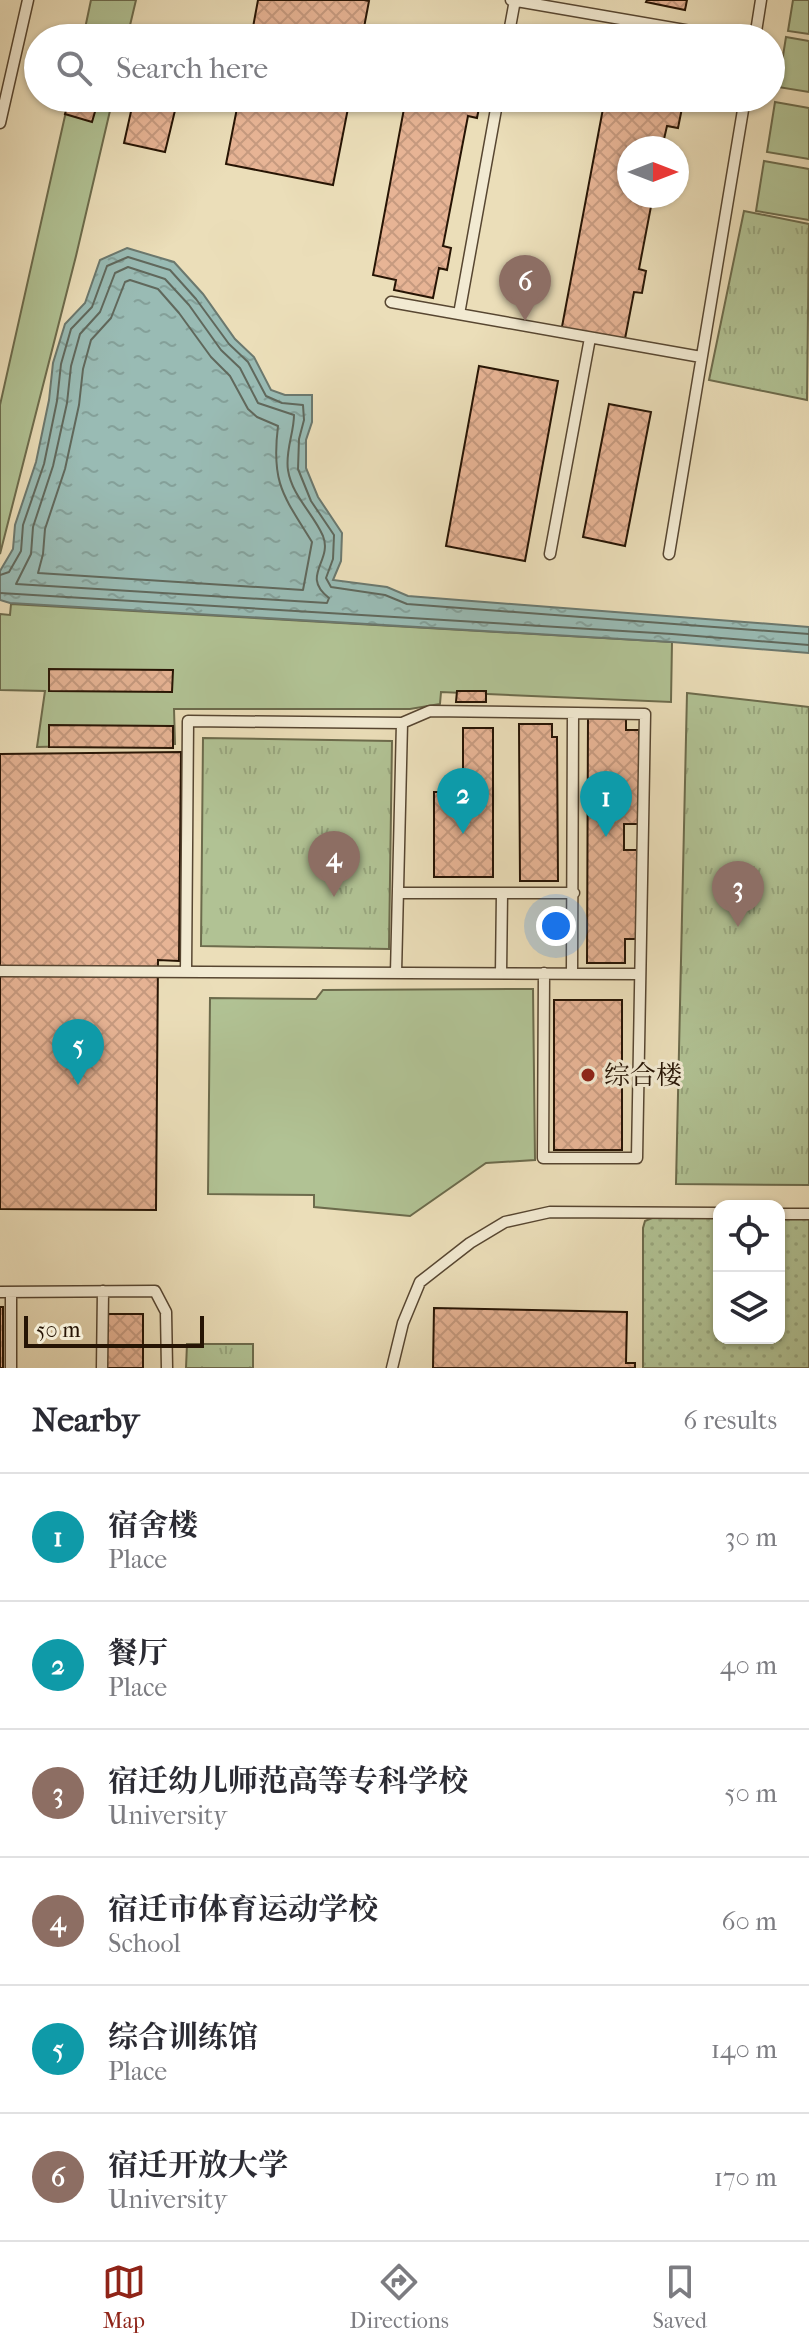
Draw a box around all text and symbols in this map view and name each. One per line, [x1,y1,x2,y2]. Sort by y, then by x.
search box [24,24,785,112]
icon: search [52,46,96,90]
text: Search here [116,51,268,86]
north arrow [617,136,689,208]
pin: 6 [499,255,551,321]
pin: 2 [437,768,489,834]
pin: 1 [580,771,632,837]
pin: 4 [308,831,360,897]
pin: 3 [712,861,764,927]
your location [536,906,576,946]
pin: 5 [52,1019,104,1085]
place label: 综合楼 [604,1060,682,1091]
marker: 综合楼 [579,1066,597,1084]
map controls [713,1200,785,1344]
button: locate [713,1200,785,1272]
button: layers [713,1272,785,1344]
scale bar [24,1312,204,1348]
text: 50 m [36,1317,81,1343]
text: Nearby [32,1400,139,1440]
text: 6 results [683,1405,777,1436]
text: 宿舍楼 [108,1508,198,1543]
text: 1 [53,1522,63,1553]
text: 30 m [725,1522,777,1553]
text: Place [108,1544,167,1575]
text: 餐厅 [108,1636,168,1671]
text: 2 [51,1650,65,1681]
text: 40 m [720,1650,777,1681]
text: Place [108,1672,167,1703]
text: 宿迁幼儿师范高等专科学校 [108,1764,468,1799]
text: 3 [53,1778,63,1809]
text: 50 m [724,1778,777,1809]
text: University [108,1800,227,1831]
text: 宿迁市体育运动学校 [108,1892,378,1927]
text: 4 [50,1906,66,1937]
text: 60 m [721,1906,777,1937]
text: School [108,1928,181,1959]
text: 综合训练馆 [108,2020,258,2055]
text: 5 [52,2034,64,2065]
text: 140 m [711,2034,777,2065]
text: Place [108,2056,167,2087]
text: 宿迁开放大学 [108,2148,288,2183]
text: 6 [51,2162,65,2193]
text: 170 m [714,2162,777,2193]
text: University [108,2184,227,2215]
tab: Map [102,2260,146,2334]
tab: Directions [350,2260,449,2334]
tab: Saved [653,2260,707,2334]

